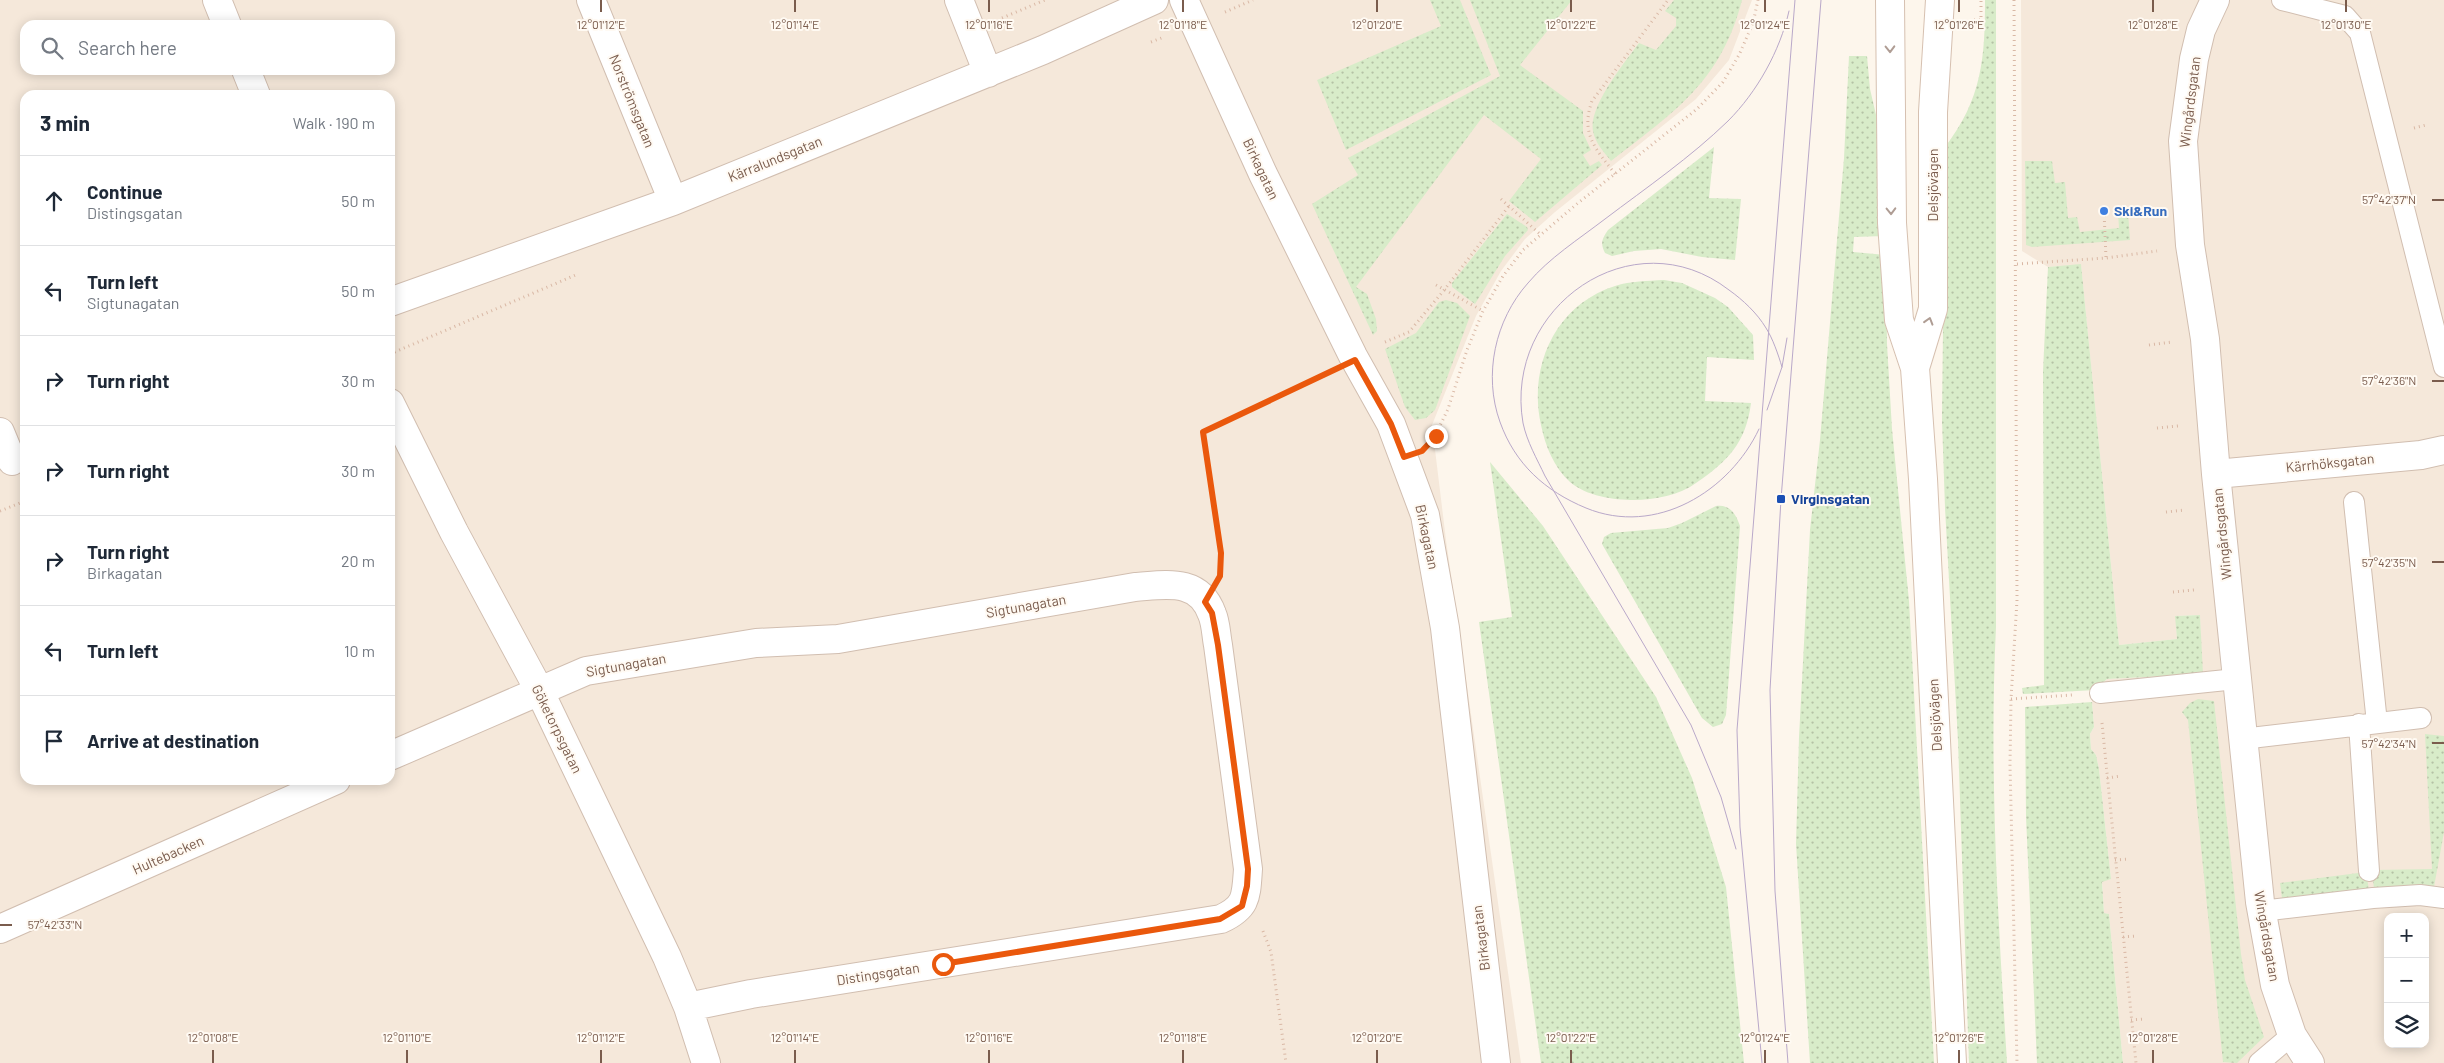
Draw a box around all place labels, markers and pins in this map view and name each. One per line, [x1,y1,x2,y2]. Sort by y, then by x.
place label: Ski&Run [2114,202,2167,219]
marker: Ski&Run [2098,205,2110,217]
place label: Virginsgatan [1791,490,1870,507]
marker: Virginsgatan [1775,493,1787,505]

